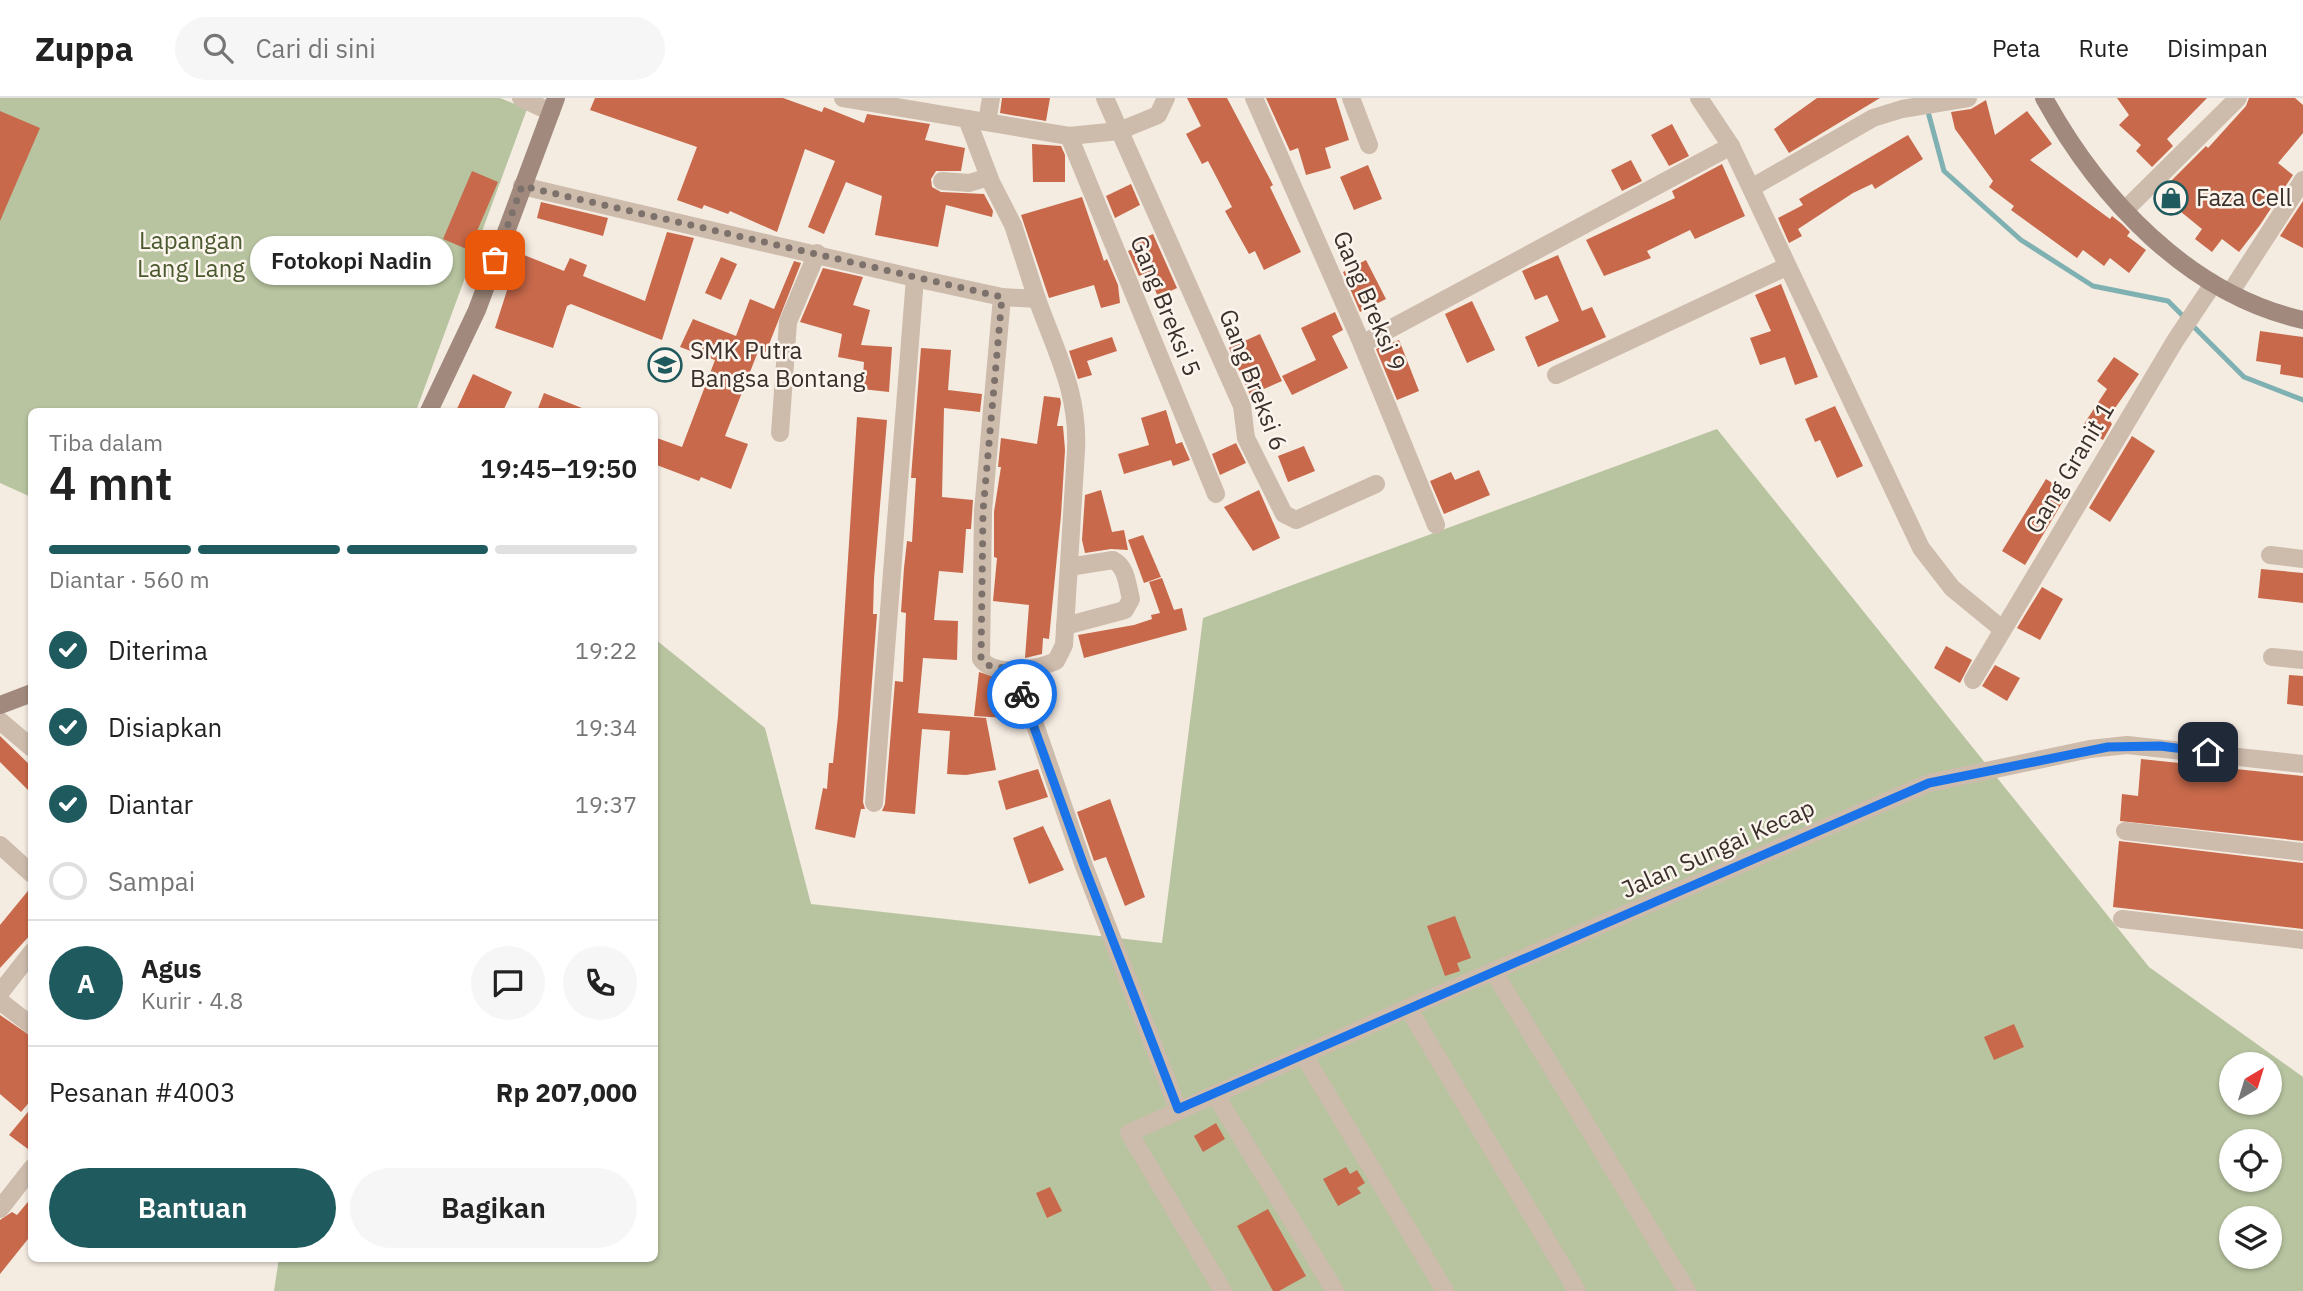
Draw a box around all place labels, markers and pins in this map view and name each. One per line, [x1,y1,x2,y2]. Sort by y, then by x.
shop icon: Faza Cell [2152,179,2190,217]
place label: Faza Cell [2196,181,2292,213]
pin [465,230,525,290]
callout: Fotokopi Nadin [250,236,453,284]
place label: SMK Putra Bangsa Bontang [690,334,866,394]
school or university icon: SMK Putra Bangsa Bontang [646,346,684,384]
pin [2178,722,2238,782]

